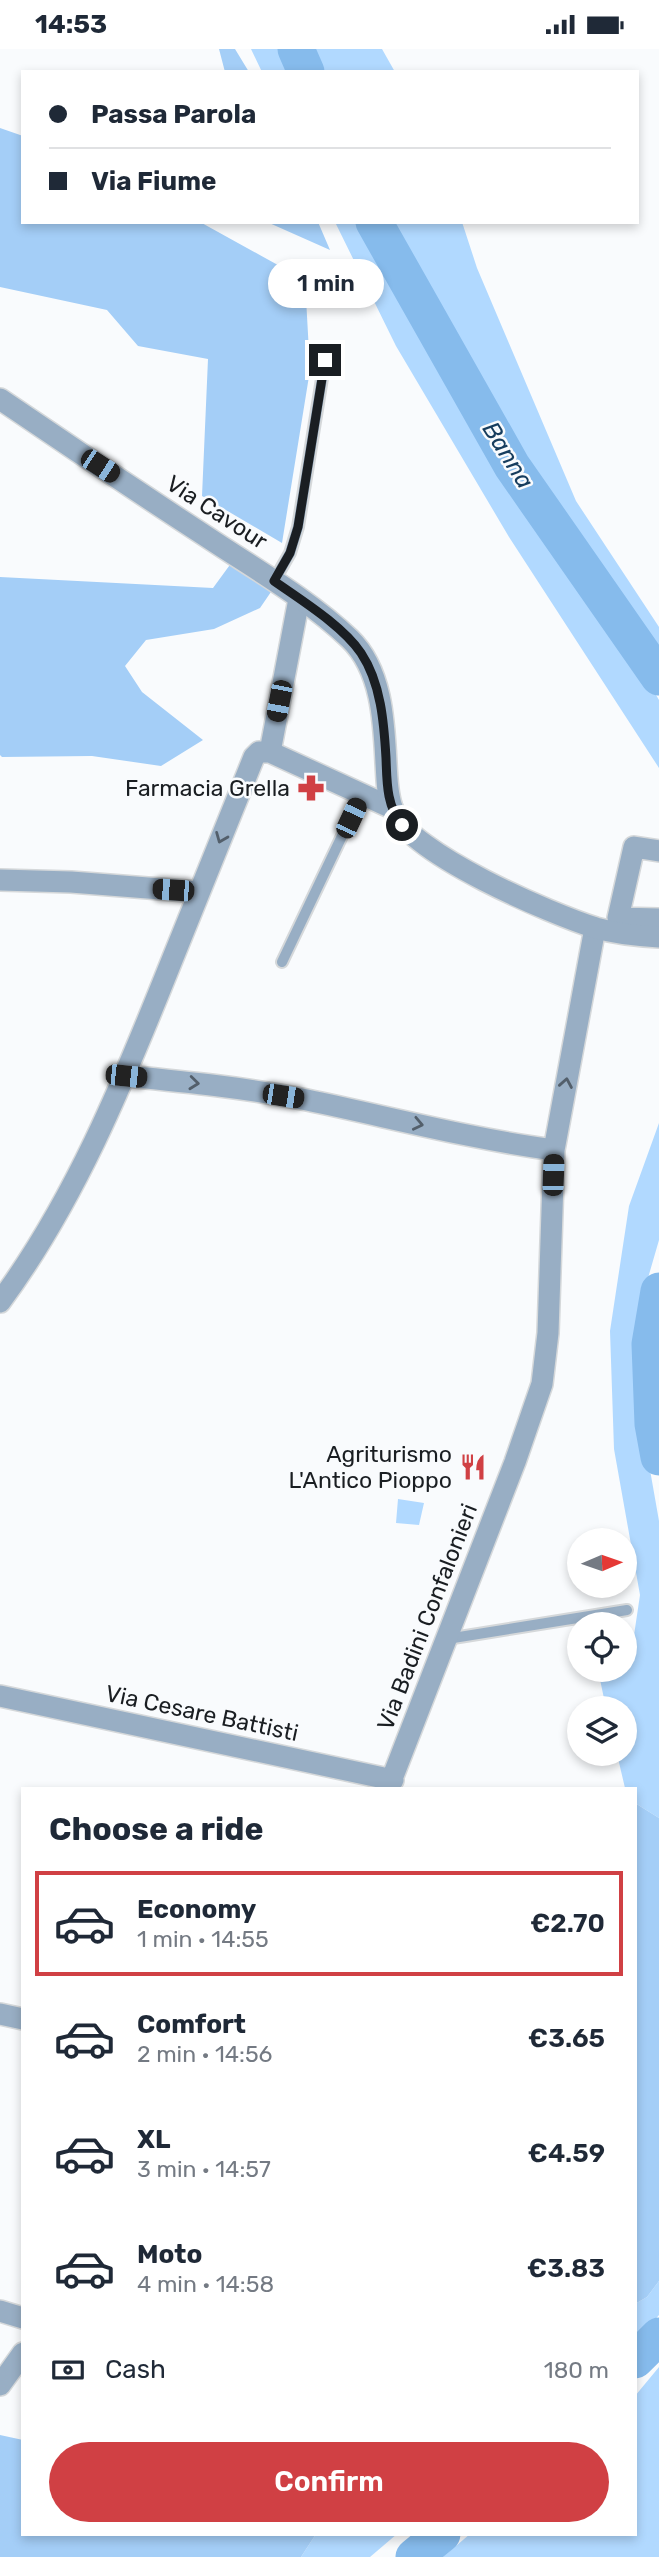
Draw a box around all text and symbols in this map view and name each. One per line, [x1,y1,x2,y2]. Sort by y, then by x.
text: 14:53 [35,9,107,40]
text: Passa Parola [91,99,256,130]
text: Via Fiume [91,166,217,197]
callout: 1 min [267,259,383,307]
text: 1 min [297,269,355,297]
route end [309,344,341,376]
water label: Banna [477,416,539,494]
car [77,446,124,486]
street label: Via Cavour [161,469,273,555]
car [265,678,294,724]
pharmacy icon: Farmacia Grella [296,773,326,803]
place label: Farmacia Grella [125,774,290,802]
car [333,795,370,841]
route start [386,809,418,841]
one-way arrow [215,832,229,844]
car [152,878,195,902]
car [105,1063,148,1089]
one-way arrow [188,1076,200,1091]
one-way arrow [558,1077,573,1089]
car [261,1082,306,1110]
one-way arrow [412,1116,424,1131]
car [542,1154,565,1196]
place label: Agriturismo L'Antico Pioppo [289,1440,452,1494]
restaurant icon: Agriturismo L'Antico Pioppo [458,1452,488,1482]
street label: Via Badini Confalonieri [371,1500,483,1734]
north arrow [567,1528,637,1598]
map controls [567,1528,637,1766]
button: locate [567,1612,637,1682]
street label: Via Cesare Battisti [103,1679,301,1747]
button: layers [567,1696,637,1766]
text: Choose a ride [49,1810,263,1848]
icon: car [53,1892,116,1955]
text: Economy [137,1894,256,1925]
text: €2.70 [530,1908,605,1939]
text: 1 min · 14:55 [137,1925,269,1953]
icon: car [53,2007,116,2070]
text: Comfort [137,2009,246,2040]
text: €3.65 [528,2023,605,2054]
text: 2 min · 14:56 [137,2040,273,2068]
icon: car [53,2122,116,2185]
text: XL [137,2124,170,2155]
text: €4.59 [528,2138,605,2169]
text: 3 min · 14:57 [137,2155,271,2183]
icon: car [53,2237,116,2300]
text: Moto [137,2239,202,2270]
text: €3.83 [527,2253,605,2284]
text: 4 min · 14:58 [137,2270,274,2298]
icon: cash [49,2351,87,2389]
text: Cash [105,2354,166,2385]
text: 180 m [544,2356,609,2384]
button: Confirm [49,2442,609,2522]

